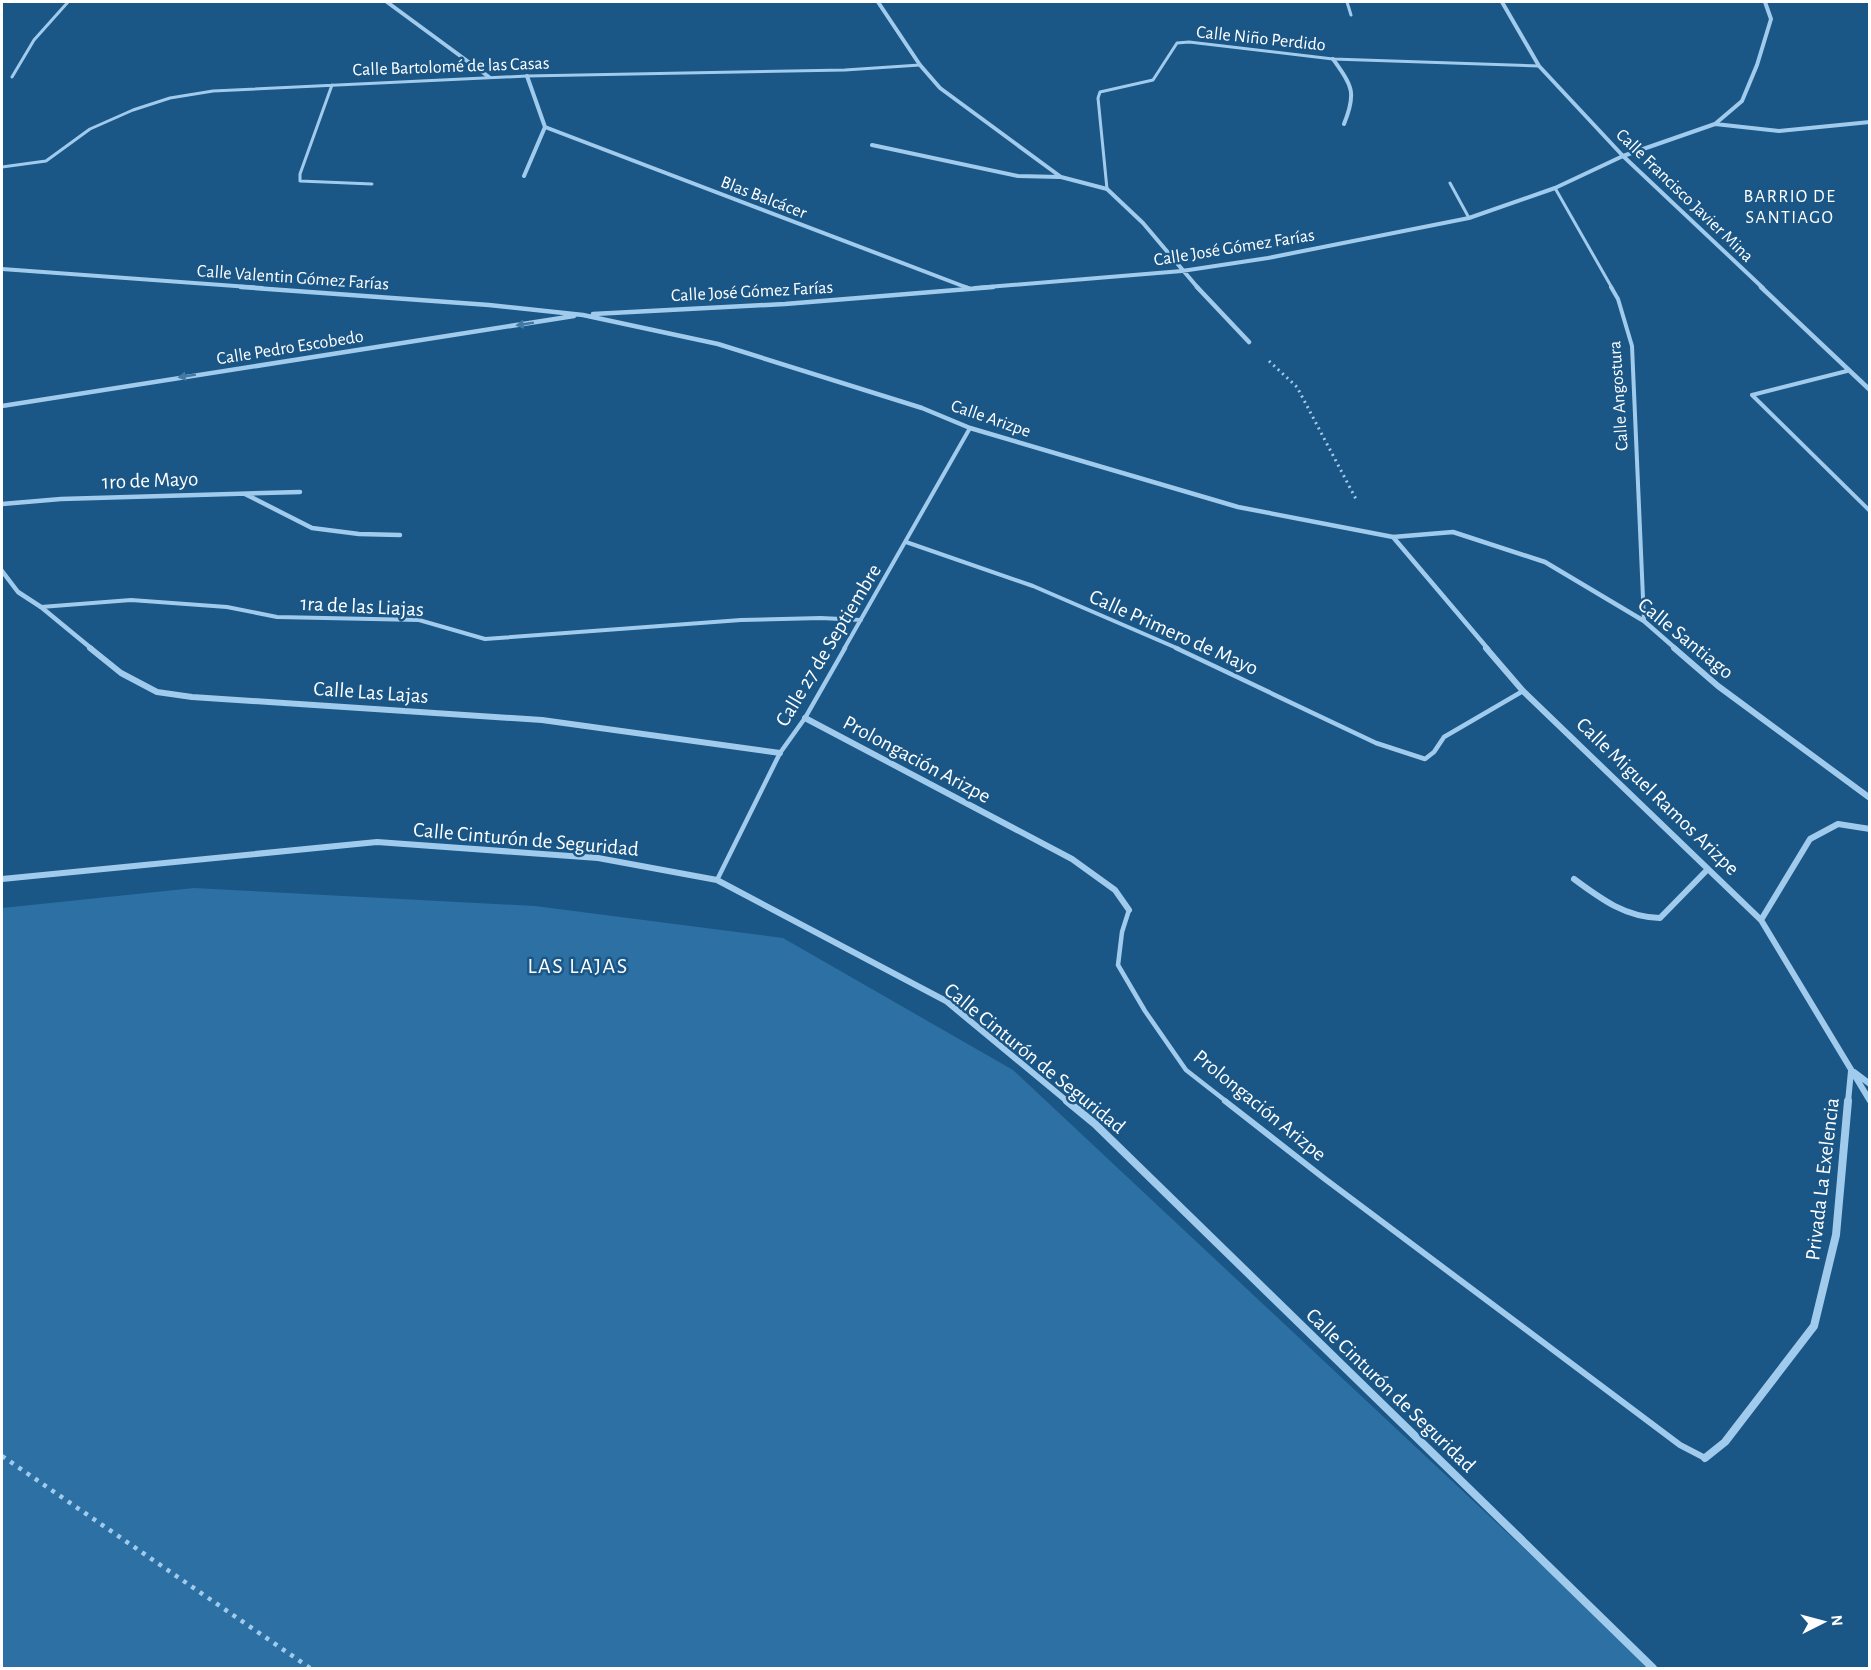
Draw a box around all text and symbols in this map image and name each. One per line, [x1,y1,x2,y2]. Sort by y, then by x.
street label: Calle Niño Perdido [1195,23,1327,55]
street label: Calle Bartolomé de las Casas [352,55,550,79]
street label: Calle Francisco Javier Mina [1612,126,1756,266]
street label: Blas Balcácer [718,173,809,223]
district label: BARRIO DE SANTIAGO [1744,188,1836,227]
street label: Calle José Gómez Farías [1152,226,1316,270]
street label: Calle Valentin Gómez Farías [196,262,390,294]
street label: Calle José Gómez Farías [670,279,834,305]
one-way arrow [516,319,535,328]
street label: Calle Pedro Escobedo [215,327,365,368]
street label: Calle Angostura [1606,340,1632,452]
one-way arrow [178,372,197,381]
street label: Calle Arizpe [948,397,1033,441]
street label: 1ro de Mayo [101,468,199,493]
street label: Calle 27 de Septiembre [772,561,885,730]
street label: Calle Primero de Mayo [1086,586,1261,679]
street label: 1ra de las Liajas [300,593,424,620]
street label: Calle Santiago [1634,594,1737,683]
street label: Calle Las Lajas [313,678,429,707]
street label: Prolongación Arizpe [840,712,994,807]
street label: Calle Miguel Ramos Arizpe [1572,713,1743,879]
street label: Calle Cinturón de Seguridad [412,819,640,860]
district label: LAS LAJAS [527,955,629,977]
street label: Calle Cinturón de Seguridad [940,979,1129,1138]
street label: Prolongación Arizpe [1189,1046,1330,1165]
street label: Privada La Exelencia [1802,1096,1843,1262]
street label: Calle Cinturón de Seguridad [1302,1304,1479,1477]
north arrow [1793,1592,1853,1652]
text: N [1828,1614,1845,1627]

